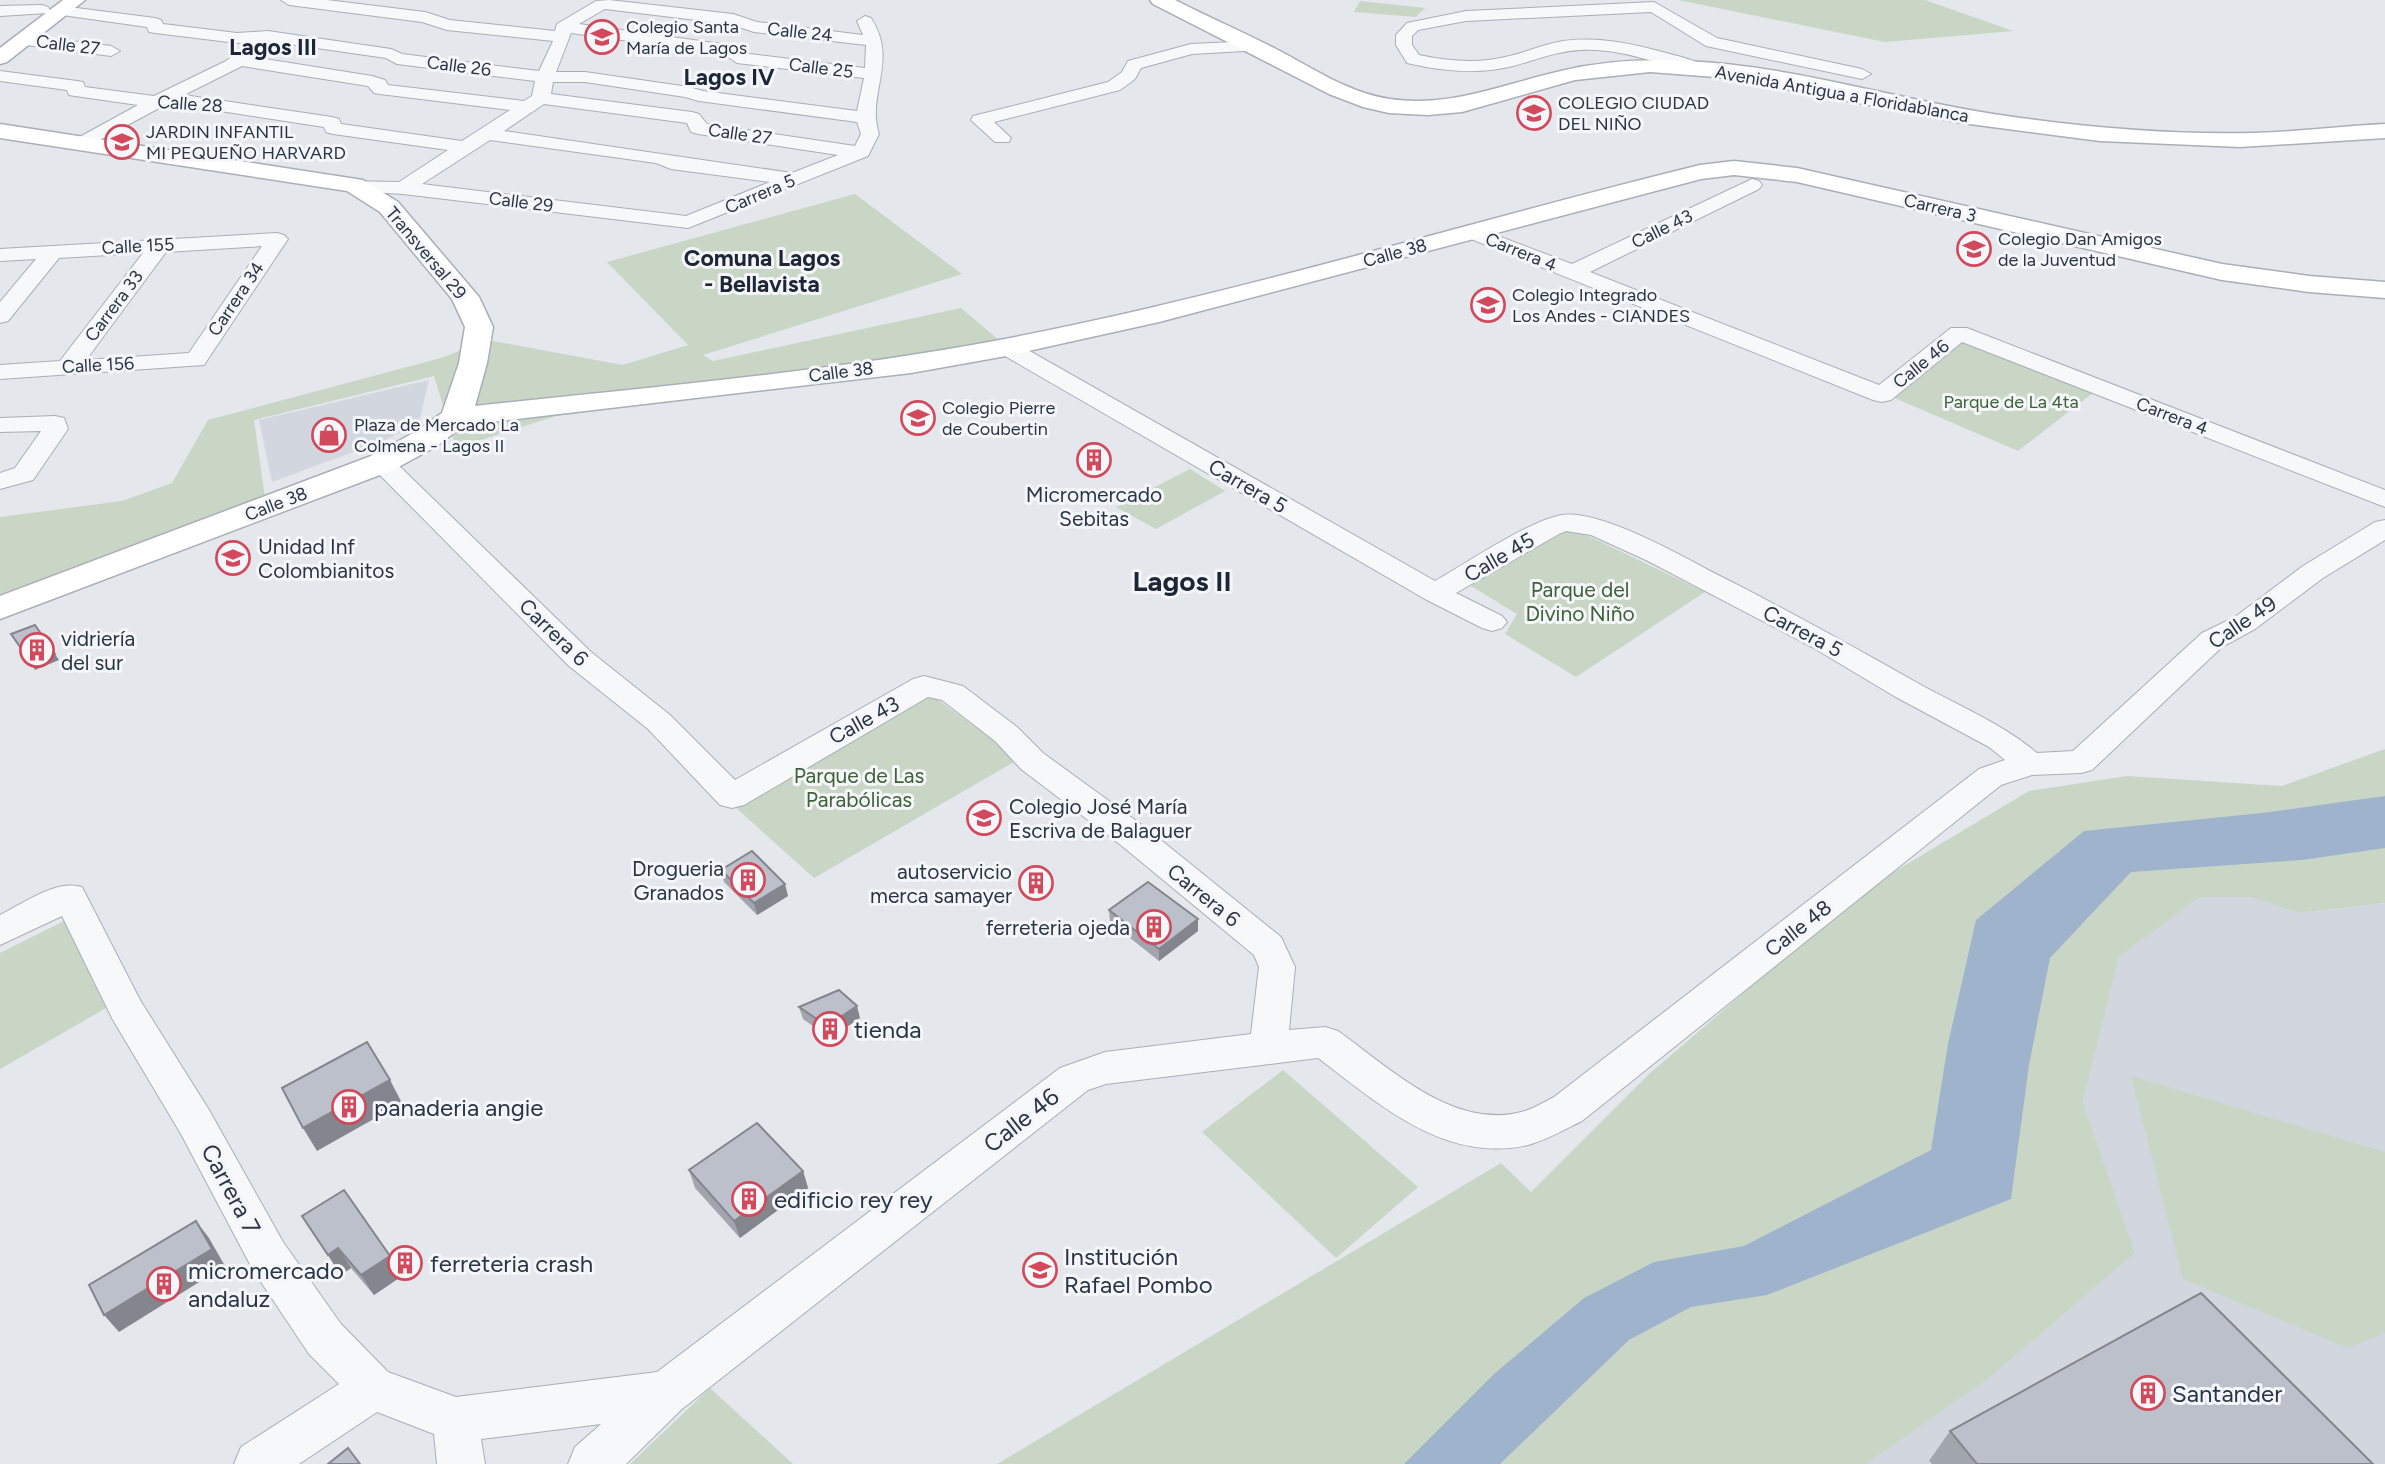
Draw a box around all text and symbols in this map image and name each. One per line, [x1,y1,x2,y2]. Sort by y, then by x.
place label: Colegio Santa María de Lagos [626,16,747,59]
school or university icon: Colegio Santa María de Lagos [583,18,621,56]
street label: Calle 24 [766,18,834,46]
street label: Calle 27 [35,30,101,60]
district label: Lagos III [229,33,317,61]
street label: Calle 26 [426,51,492,81]
street label: Calle 25 [788,53,854,83]
street label: Avenida Antigua a Floridablanca [1713,61,1971,127]
district label: Lagos IV [683,63,775,91]
street label: Calle 28 [157,91,223,117]
place label: COLEGIO CIUDAD DEL NIÑO [1558,92,1709,135]
school or university icon: COLEGIO CIUDAD DEL NIÑO [1515,94,1553,132]
street label: Calle 27 [707,119,774,149]
place label: JARDIN INFANTIL MI PEQUEÑO HARVARD [146,121,346,164]
school or university icon: JARDIN INFANTIL MI PEQUEÑO HARVARD [103,123,141,161]
street label: Carrera 5 [722,169,798,219]
street label: Calle 29 [488,187,554,217]
street label: Carrera 3 [1902,189,1978,227]
street label: Transversal 29 [381,202,471,304]
street label: Calle 43 [1628,205,1696,253]
street label: Carrera 4 [1482,228,1560,276]
place label: Colegio Dan Amigos de la Juventud [1998,228,2162,271]
school or university icon: Colegio Dan Amigos de la Juventud [1955,230,1993,268]
street label: Calle 155 [101,233,175,259]
street label: Calle 38 [1361,234,1429,272]
district label: Comuna Lagos - Bellavista [684,244,841,298]
street label: Carrera 34 [203,258,269,340]
street label: Carrera 33 [80,266,148,346]
place label: Colegio Integrado Los Andes - CIANDES [1512,284,1690,327]
school or university icon: Colegio Integrado Los Andes - CIANDES [1469,286,1507,324]
street label: Calle 46 [1889,335,1953,393]
street label: Calle 156 [61,352,135,378]
street label: Calle 38 [807,357,875,387]
park label: Parque de La 4ta [1943,391,2079,413]
street label: Carrera 4 [2133,392,2211,440]
place label: Colegio Pierre de Coubertin [942,397,1055,440]
school or university icon: Colegio Pierre de Coubertin [899,399,937,437]
place label: Plaza de Mercado La Colmena - Lagos II [354,414,519,457]
shop icon: Plaza de Mercado La Colmena - Lagos II [310,416,348,454]
building icon: Micromercado Sebitas [1075,441,1113,479]
street label: Carrera 5 [1204,454,1292,518]
street label: Calle 38 [242,482,310,526]
place label: Micromercado Sebitas [1026,482,1162,531]
street label: Calle 45 [1459,527,1539,587]
place label: Unidad Inf Colombianitos [258,534,394,583]
school or university icon: Unidad Inf Colombianitos [214,539,252,577]
district label: Lagos II [1133,564,1231,598]
park label: Parque del Divino Niño [1525,577,1635,626]
street label: Calle 49 [2203,590,2281,654]
street label: Carrera 6 [514,593,594,671]
street label: Carrera 5 [1759,600,1847,662]
place label: vidriería del sur [61,626,135,675]
building icon: vidriería del sur [18,631,56,669]
street label: Calle 43 [825,691,903,749]
park label: Parque de Las Parabólicas [794,763,924,812]
place label: Colegio José María Escriva de Balaguer [1009,794,1192,843]
school or university icon: Colegio José María Escriva de Balaguer [965,799,1003,837]
place label: Drogueria Granados [632,856,724,905]
street label: Carrera 6 [1163,858,1246,932]
place label: autoservicio merca samayer [870,859,1012,908]
building icon: Drogueria Granados [729,861,767,899]
building icon: autoservicio merca samayer [1017,864,1055,902]
street label: Calle 48 [1760,894,1836,962]
building icon: ferreteria ojeda [1135,908,1173,946]
place label: ferreteria ojeda [986,915,1130,940]
building icon: tienda [811,1010,849,1048]
place label: tienda [854,1015,921,1044]
street label: Calle 46 [978,1082,1064,1158]
building icon: panaderia angie [330,1088,368,1126]
place label: panaderia angie [374,1093,543,1122]
street label: Carrera 7 [195,1139,267,1239]
building icon: edificio rey rey [730,1180,768,1218]
place label: edificio rey rey [774,1185,933,1214]
place label: Institución Rafael Pombo [1064,1242,1213,1299]
building icon: ferreteria crash [386,1244,424,1282]
place label: ferreteria crash [430,1249,593,1278]
school or university icon: Institución Rafael Pombo [1021,1251,1059,1289]
place label: micromercado andaluz [188,1256,344,1313]
building icon: micromercado andaluz [145,1265,183,1303]
building icon: Santander [2129,1374,2167,1412]
place label: Santander [2172,1379,2282,1408]

